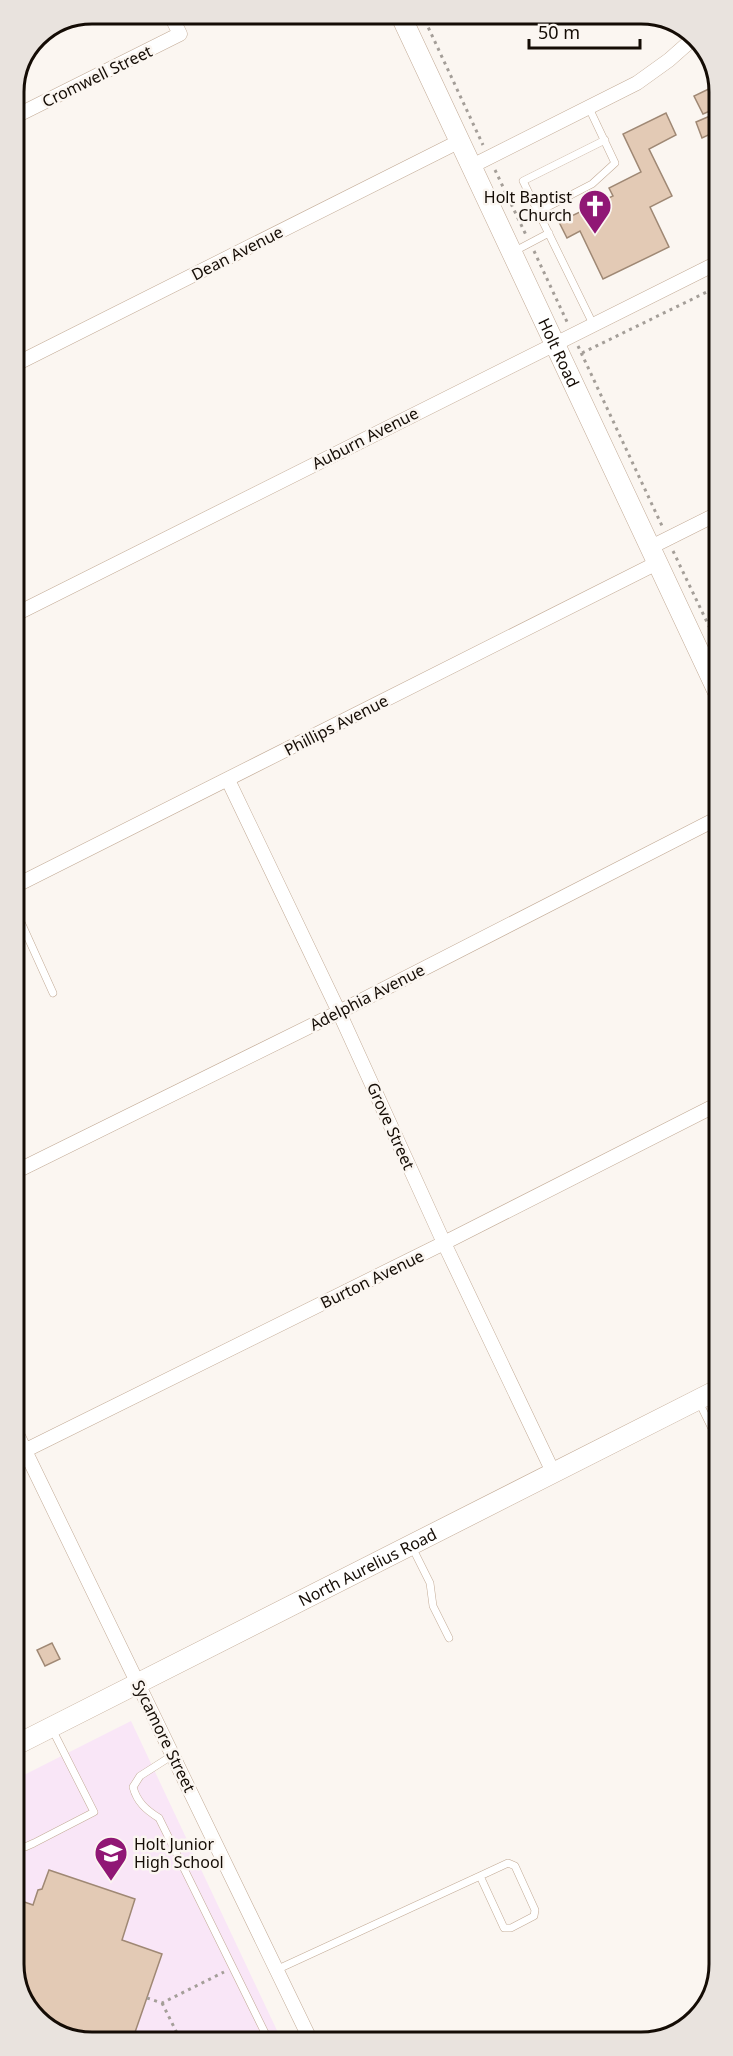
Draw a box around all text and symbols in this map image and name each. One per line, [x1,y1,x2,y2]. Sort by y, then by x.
scale bar [529,12,640,50]
text: 50 m [538,20,580,44]
street label: Cromwell Street [38,40,156,112]
place label: Holt Baptist Church [484,186,572,226]
church icon: Holt Baptist Church [577,188,613,235]
street label: Dean Avenue [187,221,287,285]
street label: Holt Road [533,314,585,391]
street label: Auburn Avenue [308,402,422,474]
street label: Phillips Avenue [280,689,392,761]
street label: Adelphia Avenue [306,959,428,1035]
street label: Grove Street [362,1079,420,1173]
street label: Burton Avenue [317,1244,427,1314]
street label: North Aurelius Road [295,1523,440,1611]
street label: Sycamore Street [127,1676,201,1796]
place label: Holt Junior High School [134,1833,224,1873]
school or university icon: Holt Junior High School [93,1835,129,1882]

